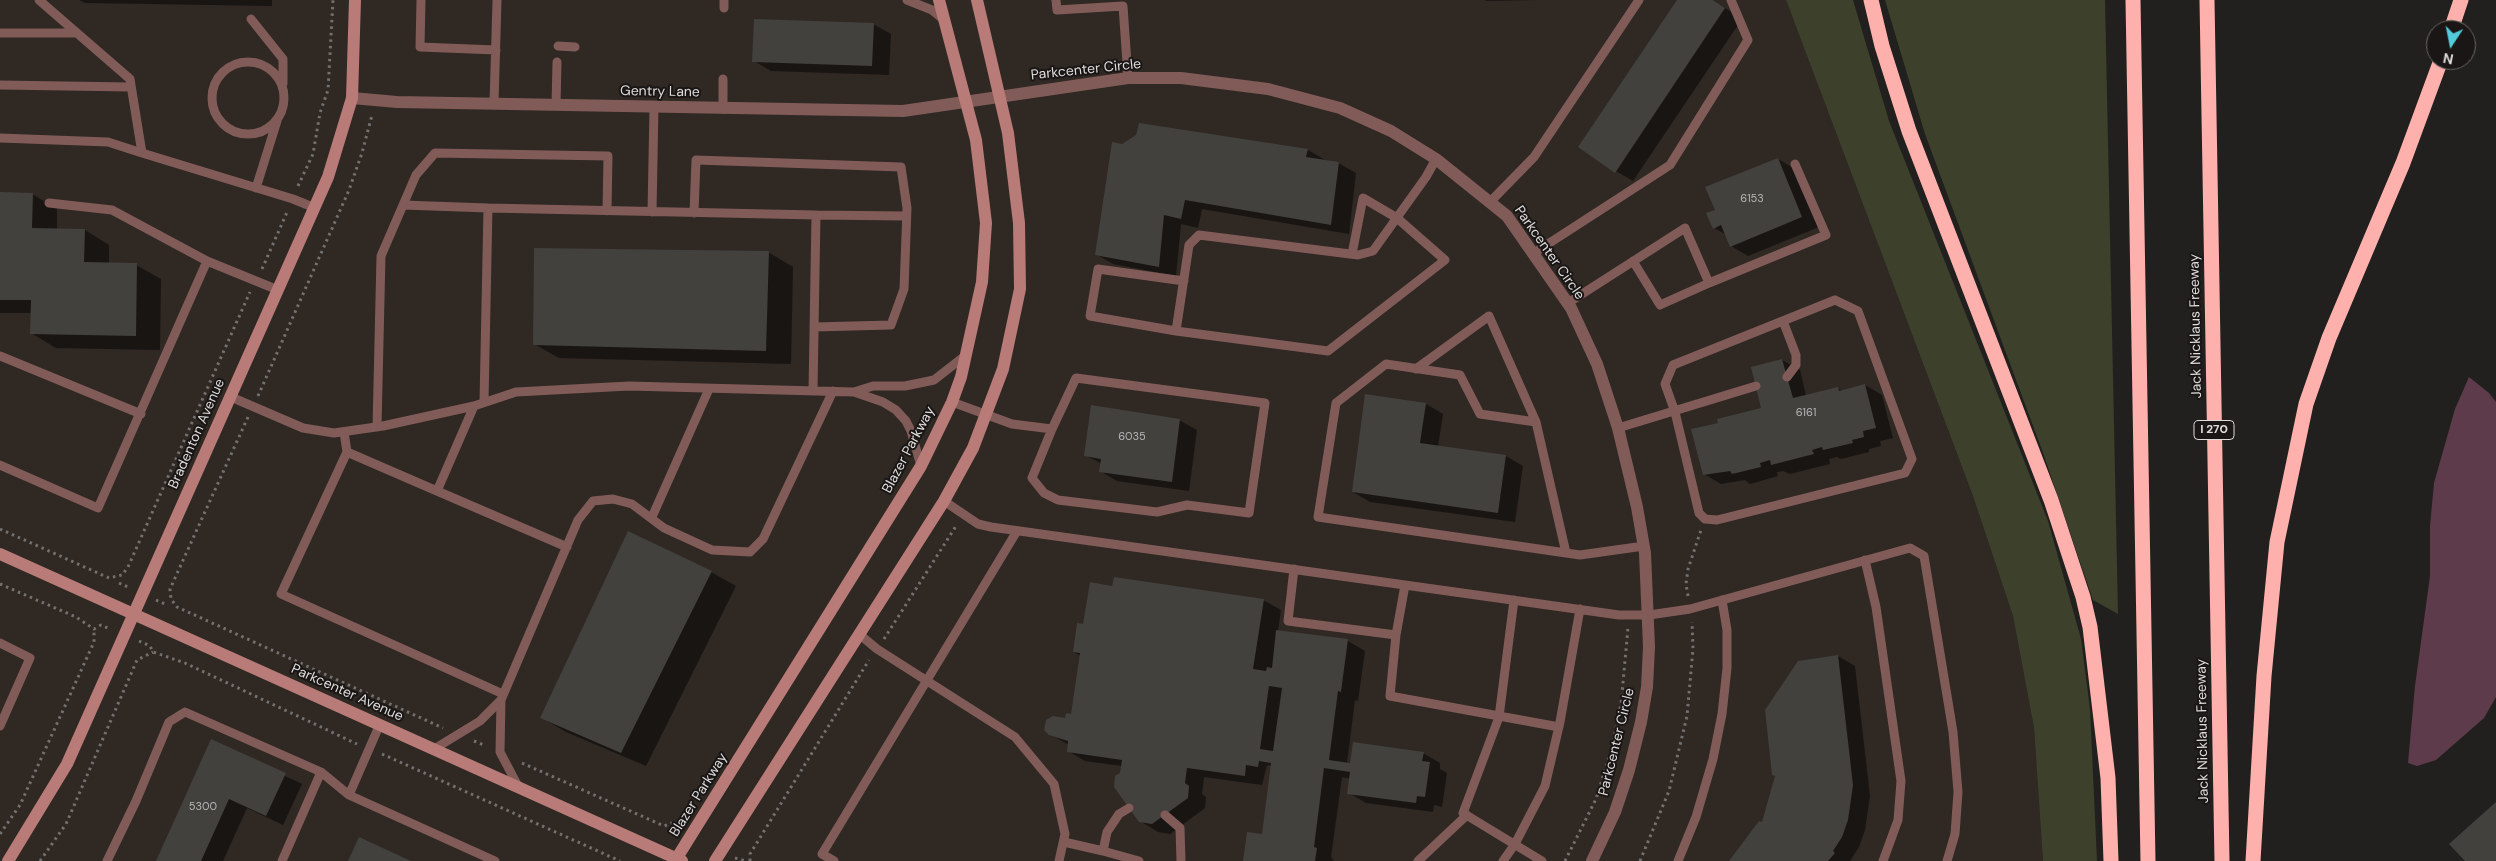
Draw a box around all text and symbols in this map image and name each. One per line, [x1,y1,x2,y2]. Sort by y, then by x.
north arrow [2426,20,2476,70]
text: N [2442,49,2455,69]
street label: Parkcenter Circle [1030,56,1142,84]
street label: Gentry Lane [620,83,700,101]
house number: 6153 [1740,192,1764,206]
street label: Parkcenter Circle [1510,203,1588,303]
street label: Jack Nicklaus Freeway [2186,254,2206,398]
street label: Bradenton Avenue [165,376,229,492]
street label: Blazer Parkway [879,404,939,496]
house number: 6161 [1796,406,1816,420]
road number: I 270 [2194,420,2234,440]
house number: 6035 [1118,430,1146,444]
street label: Jack Nicklaus Freeway [2193,659,2213,803]
street label: Parkcenter Avenue [288,661,406,725]
street label: Parkcenter Circle [1595,686,1639,798]
street label: Blazer Parkway [667,750,731,840]
house number: 5300 [189,800,217,814]

